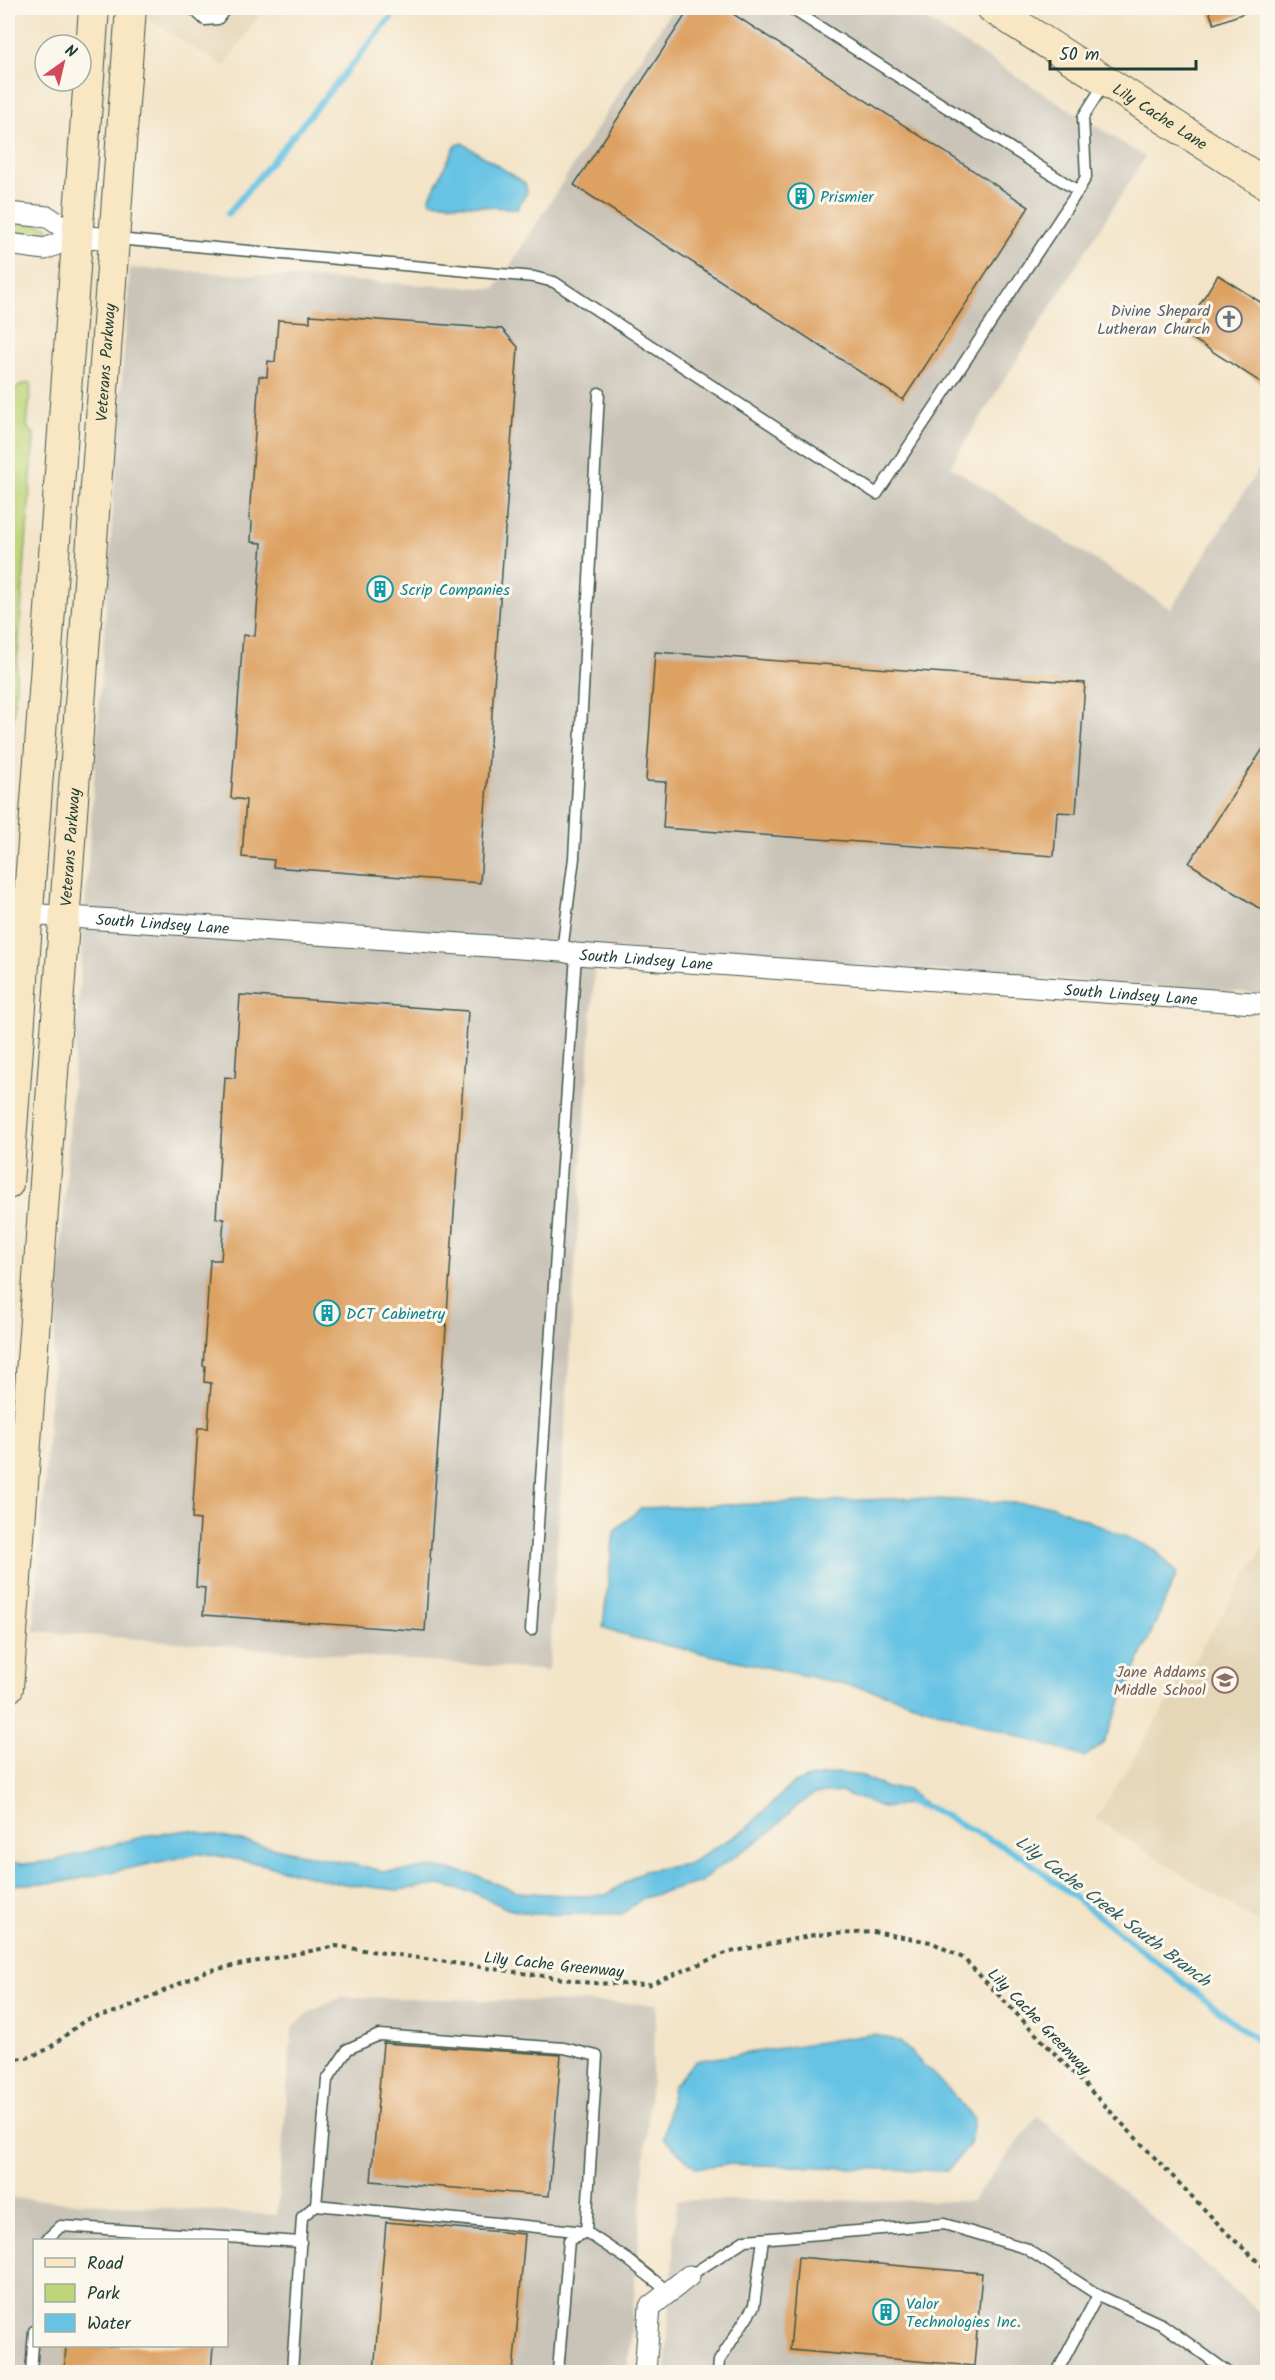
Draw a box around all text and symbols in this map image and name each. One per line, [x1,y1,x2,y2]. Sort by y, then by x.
north arrow [33,33,93,93]
scale bar [1050,33,1196,71]
text: N [59,39,82,65]
text: 50 m [1059,41,1099,70]
street label: Lily Cache Lane [1107,77,1212,157]
building icon: Prismier [786,181,816,211]
place label: Prismier [820,185,875,210]
place label: Divine Shepard Lutheran Church [1097,299,1211,342]
street label: Veterans Parkway [90,302,123,423]
church icon: Divine Shepard Lutheran Church [1214,304,1244,334]
building icon: Scrip Companies [365,574,395,604]
place label: Scrip Companies [400,578,510,603]
street label: Veterans Parkway [54,787,88,907]
street label: South Lindsey Lane [95,908,230,942]
street label: South Lindsey Lane [579,943,714,978]
street label: South Lindsey Lane [1063,978,1198,1013]
building icon: DCT Cabinetry [312,1298,342,1328]
place label: DCT Cabinetry [346,1302,445,1327]
place label: Jane Addams Middle School [1113,1660,1206,1703]
school or university icon: Jane Addams Middle School [1210,1665,1240,1695]
water label: Lily Cache Creek South Branch [1008,1829,1217,1996]
street label: Lily Cache Greenway [483,1946,626,1985]
street label: Lily Cache Greenway [981,1963,1097,2082]
legend [33,2239,228,2347]
text: Road [87,2250,124,2279]
text: Park [87,2280,120,2309]
place label: Valor Technologies Inc. [906,2292,1021,2335]
building icon: Valor Technologies Inc. [871,2297,901,2327]
text: Water [87,2310,132,2339]

